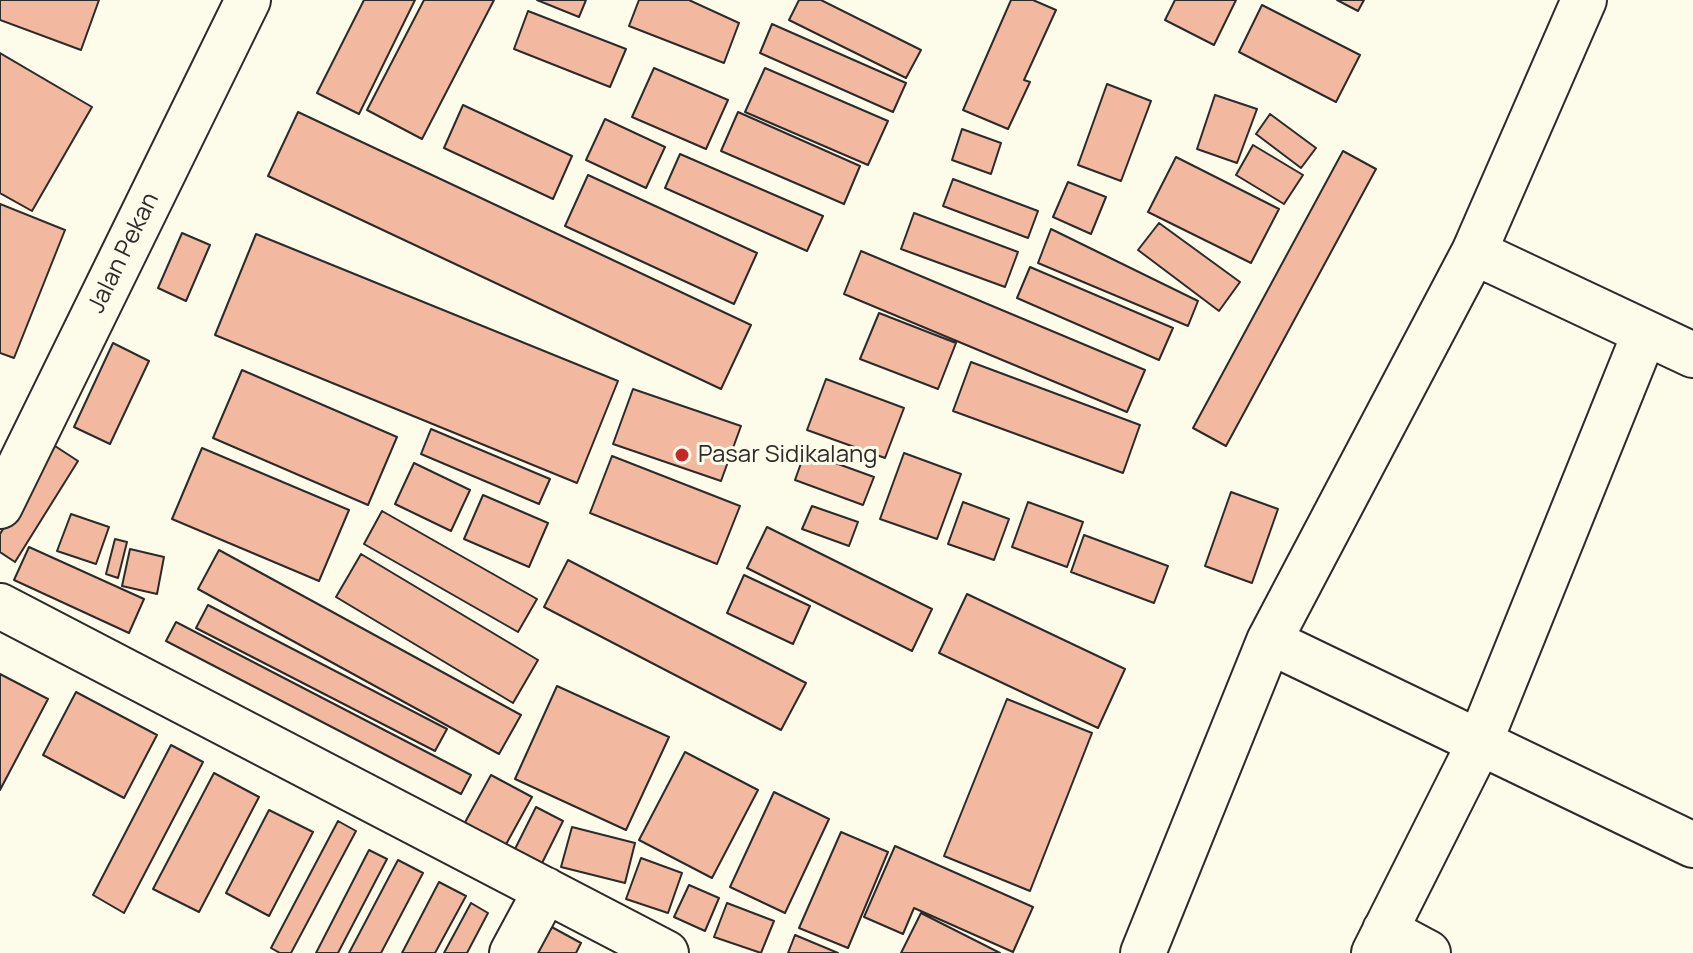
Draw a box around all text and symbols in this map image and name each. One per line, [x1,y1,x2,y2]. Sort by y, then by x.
street label: Jalan Pekan [82,188,166,318]
place label: Pasar Sidikalang [698,441,878,469]
marker: Pasar Sidikalang [673,446,691,464]

